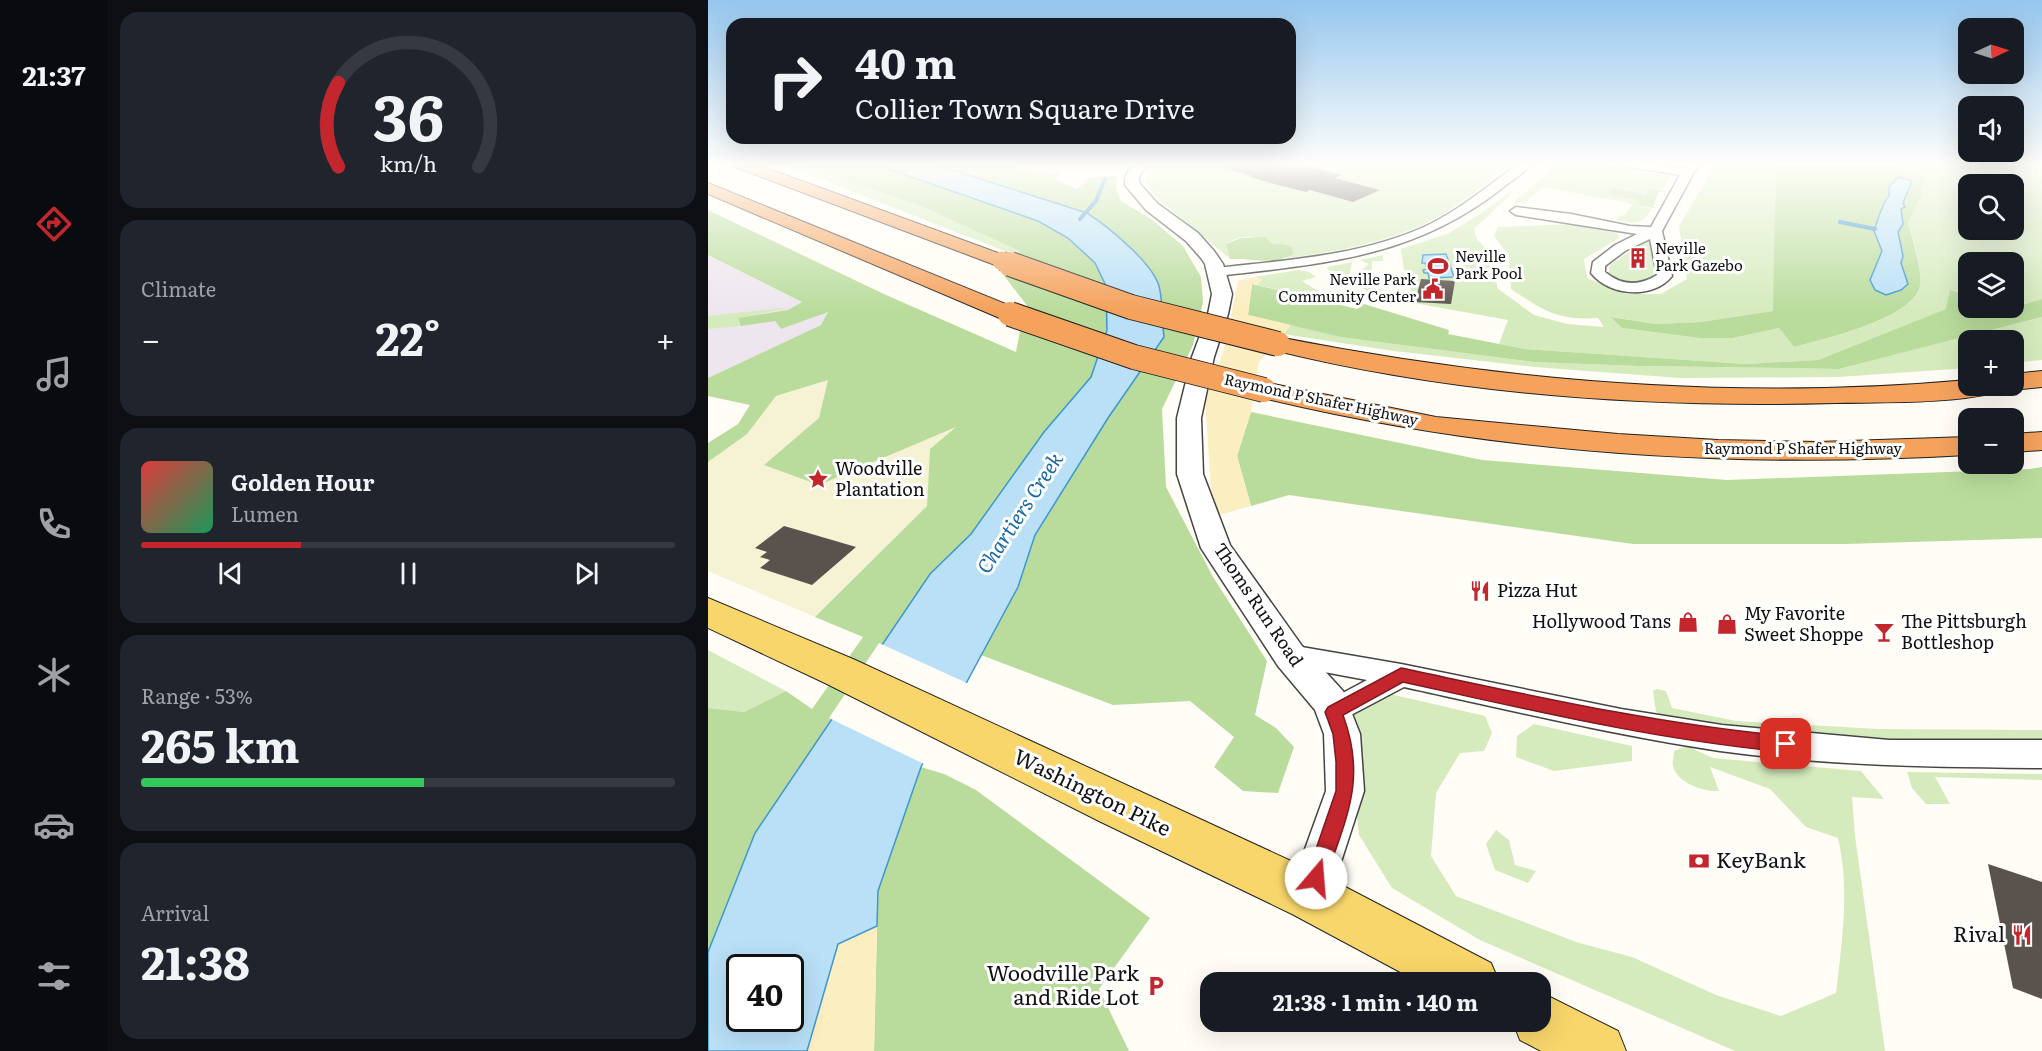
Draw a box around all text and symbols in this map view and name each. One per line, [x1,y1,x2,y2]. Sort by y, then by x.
north arrow [1958,18,2024,84]
map controls [1958,18,2024,474]
text: 40 m [855,30,956,92]
icon: right [756,42,834,120]
text: 21:37 [22,54,86,94]
text: 36 [372,68,444,160]
text: Collier Town Square Drive [855,87,1195,127]
button: sound [1958,96,2024,162]
text: km/h [379,147,437,179]
button: search [1958,174,2024,240]
icon: directions [33,203,75,245]
place label: Neville Park Gazebo [1655,236,1743,276]
place label: Neville Park Pool [1455,244,1522,284]
building icon: Neville Park Gazebo [1626,246,1650,270]
button: layers [1958,252,2024,318]
sports icon: Neville Park Pool [1426,254,1450,278]
place label: Neville Park Community Center [1278,267,1417,307]
text: Climate [141,273,216,303]
public building icon: Neville Park Community Center [1421,277,1445,301]
text: 22° [375,303,441,370]
text: − [141,313,160,362]
text: + [656,313,675,362]
button: + [1958,330,2024,396]
icon: music [33,353,75,395]
street label: Raymond P Shafer Highway [1222,367,1421,430]
button: − [1958,408,2024,474]
street label: Raymond P Shafer Highway [1704,436,1902,459]
water label: Chartiers Creek [968,445,1069,578]
place label: Woodville Plantation [835,454,925,502]
text: Golden Hour [231,465,374,498]
place icon: Woodville Plantation [806,467,830,491]
text: Lumen [231,498,299,528]
icon: phone [33,503,75,545]
street label: Thoms Run Road [1208,537,1311,672]
icon: previous [214,557,247,590]
icon: pause [392,557,425,590]
icon: next [570,557,603,590]
place label: Pizza Hut [1497,576,1578,603]
restaurant icon: Pizza Hut [1468,579,1492,603]
place label: My Favorite Sweet Shoppe [1744,599,1863,647]
place label: Hollywood Tans [1532,607,1671,634]
place label: The Pittsburgh Bottleshop [1901,607,2027,655]
shop icon: Hollywood Tans [1676,610,1700,634]
shop icon: My Favorite Sweet Shoppe [1715,612,1739,636]
bar icon: The Pittsburgh Bottleshop [1872,620,1896,644]
icon: climate [33,654,75,696]
text: Range · 53% [141,680,253,710]
text: 265 km [141,710,300,777]
pin [1760,718,1811,769]
icon: arrive [1769,727,1802,760]
street label: Washington Pike [1009,739,1177,842]
icon: car [33,804,75,846]
place label: KeyBank [1716,843,1806,874]
position arrow [1284,846,1348,910]
bank icon: KeyBank [1687,849,1711,873]
text: Arrival [141,897,209,927]
place label: Rival [1953,917,2005,948]
restaurant icon: Rival [2010,923,2034,947]
text: 21:38 [141,927,250,994]
speed limit sign: 40 [726,954,804,1032]
icon: filters [33,955,75,997]
place label: Woodville Park and Ride Lot [987,956,1140,1011]
parking icon: Woodville Park and Ride Lot [1144,974,1168,998]
text: 21:38 · 1 min · 140 m [1273,985,1478,1018]

